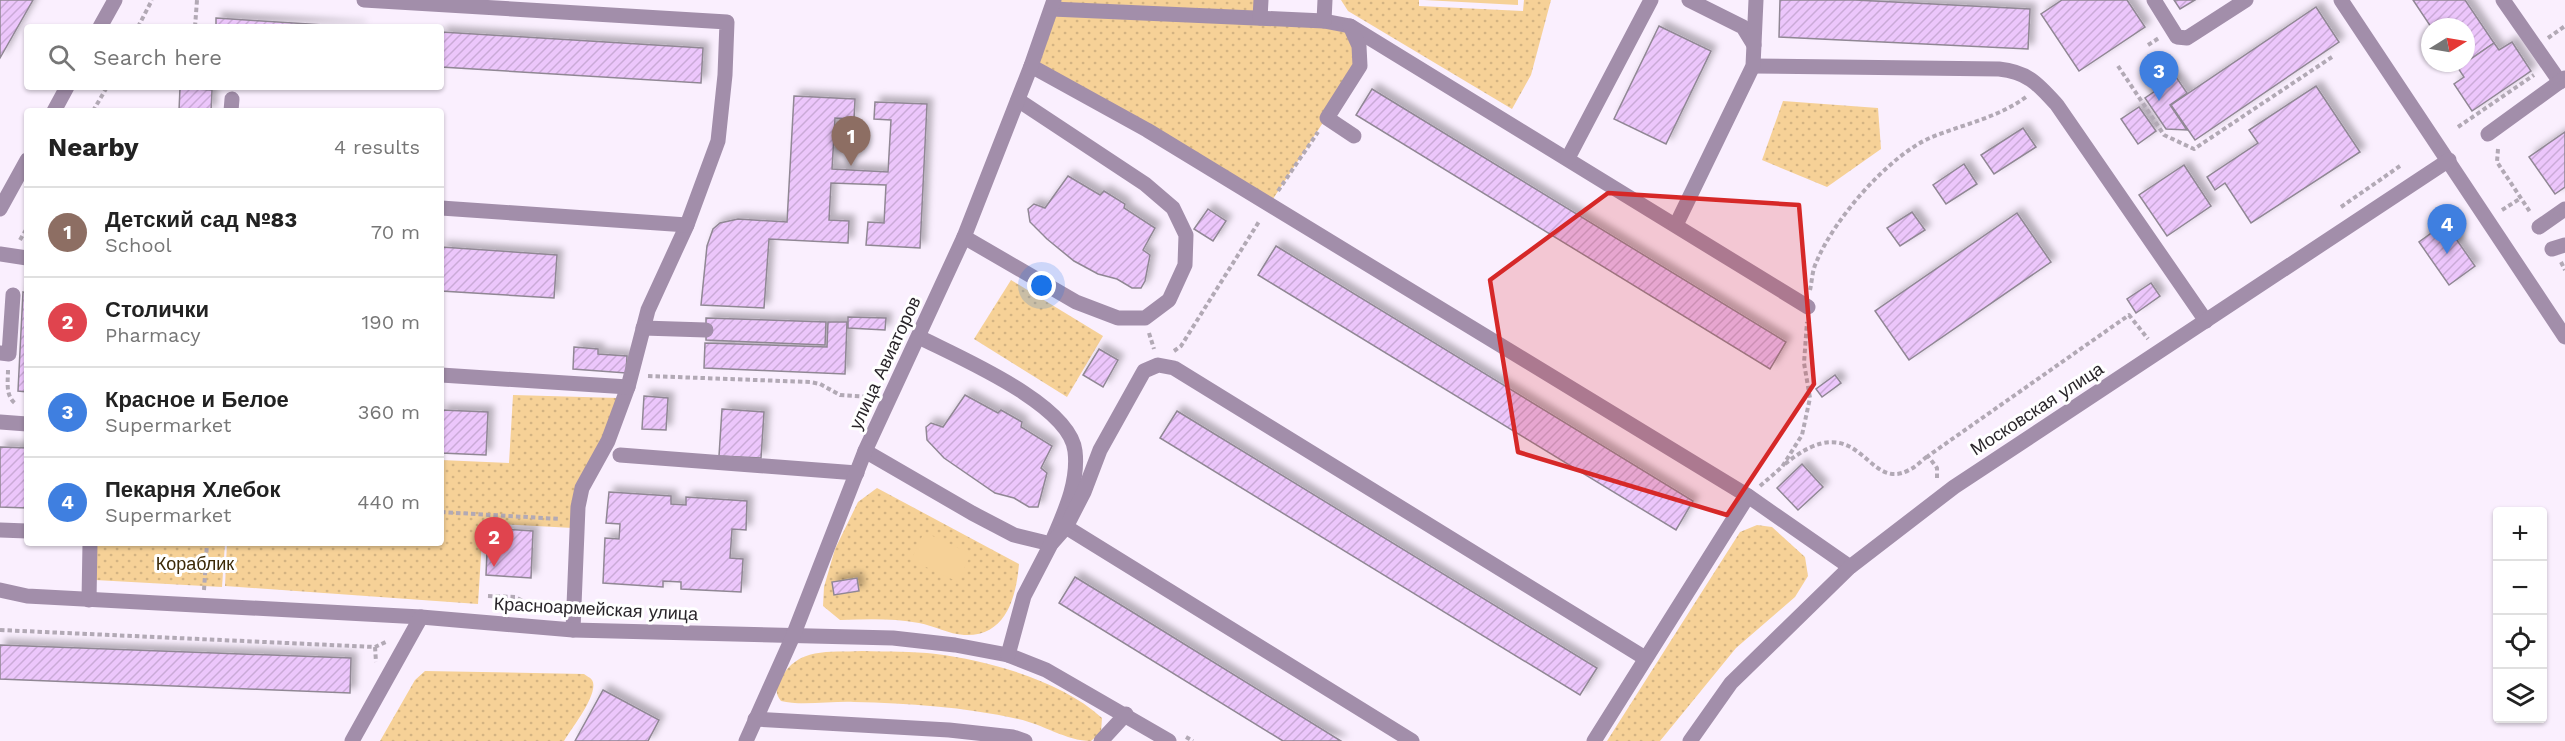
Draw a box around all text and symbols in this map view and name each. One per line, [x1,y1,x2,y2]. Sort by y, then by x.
north arrow [2421,18,2475,72]
search box [24,24,444,90]
icon: search [45,41,78,74]
text: Search here [93,45,222,70]
pin: 3 [2140,51,2178,101]
pin: 1 [832,116,870,166]
text: Nearby [48,132,139,162]
text: 4 results [334,135,420,159]
pin: 4 [2428,204,2466,254]
text: Детский сад №83 [105,207,297,232]
text: 1 [63,220,72,244]
text: 70 m [371,220,420,244]
text: School [105,233,172,257]
your location [1027,271,1056,300]
street label: улица Авиаторов [844,293,925,433]
text: Столички [105,297,209,322]
text: 2 [62,310,73,334]
text: 190 m [362,310,420,334]
text: Pharmacy [105,323,201,347]
street label: Московская улица [1966,357,2108,459]
text: Красное и Белое [105,387,289,412]
text: 3 [62,400,73,424]
text: 360 m [358,400,420,424]
text: Supermarket [105,413,231,437]
text: Пекарня Хлебок [105,477,281,502]
text: 4 [61,490,74,514]
text: 440 m [357,490,420,514]
text: Supermarket [105,503,231,527]
map controls [2493,507,2547,723]
button: + [2493,507,2547,561]
pin: 2 [474,518,514,567]
park label: Кораблик [156,553,234,574]
button: − [2493,561,2547,615]
street label: Красноармейская улица [493,593,700,624]
button: locate [2493,615,2547,669]
button: layers [2493,669,2547,723]

